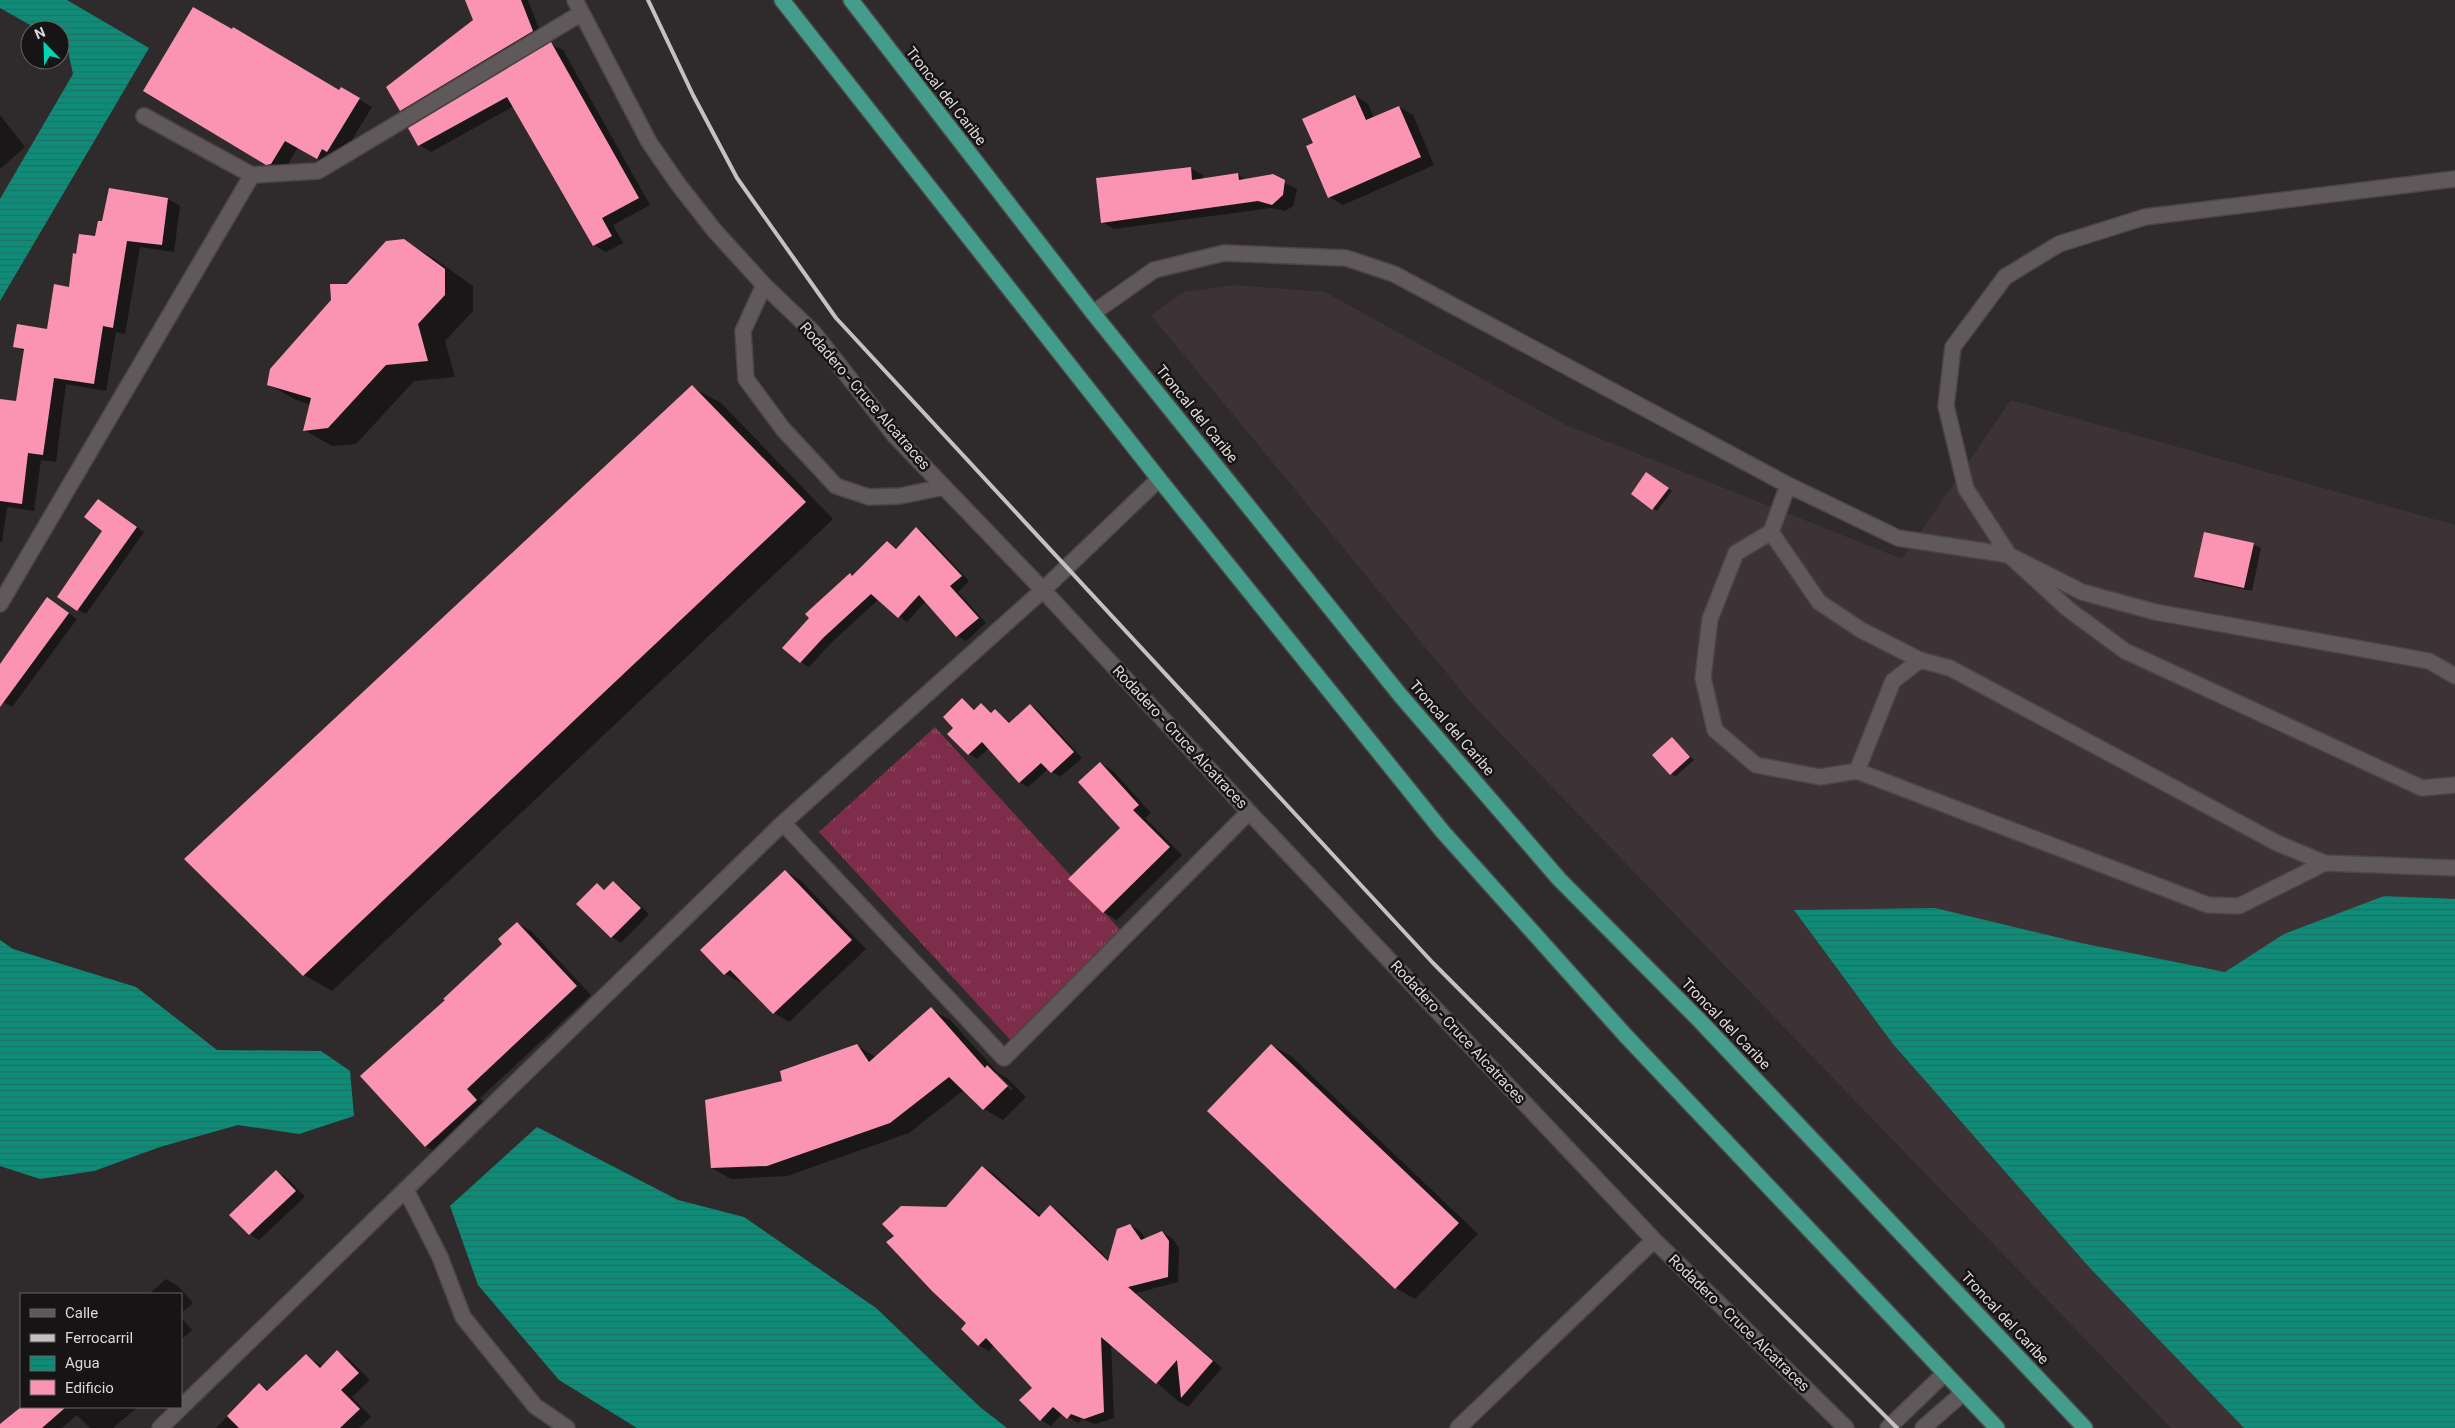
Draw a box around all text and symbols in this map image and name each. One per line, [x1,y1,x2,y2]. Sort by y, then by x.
north arrow [20,20,70,70]
text: N [32,24,48,42]
street label: Troncal del Caribe [902,43,990,149]
street label: Rodadero - Cruce Alcatraces [796,319,934,473]
street label: Troncal del Caribe [1152,362,1242,466]
street label: Rodadero - Cruce Alcatraces [1109,662,1251,812]
street label: Troncal del Caribe [1406,677,1498,779]
street label: Rodadero - Cruce Alcatraces [1387,957,1529,1107]
street label: Troncal del Caribe [1678,974,1774,1074]
street label: Rodadero - Cruce Alcatraces [1665,1251,1813,1395]
street label: Troncal del Caribe [1957,1268,2053,1368]
legend [20,1293,182,1408]
text: Calle [65,1304,98,1322]
text: Ferrocarril [65,1329,133,1347]
text: Agua [65,1354,100,1372]
text: Edificio [65,1379,114,1397]

